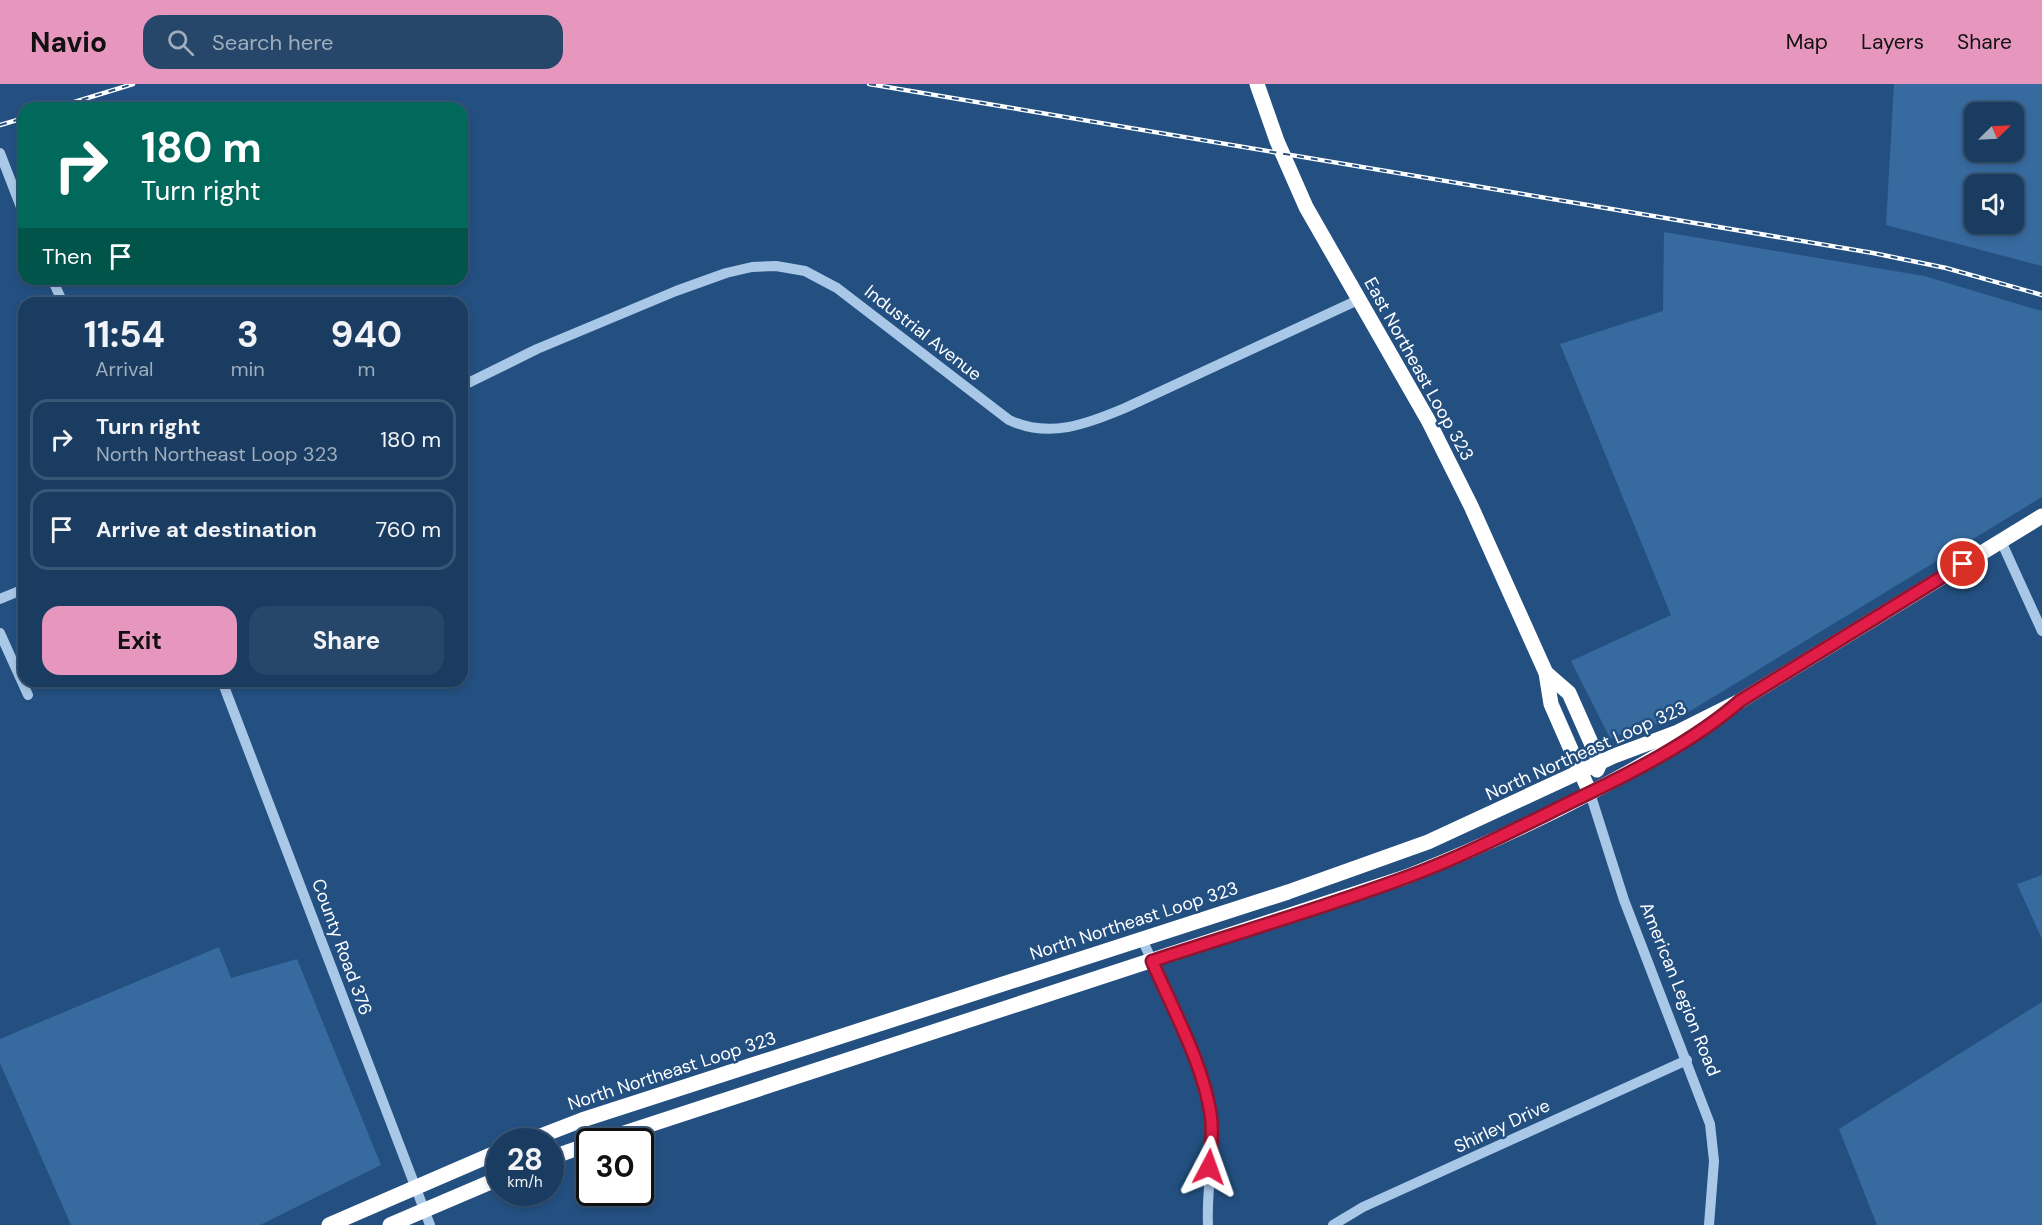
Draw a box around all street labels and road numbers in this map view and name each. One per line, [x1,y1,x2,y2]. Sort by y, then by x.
street label: East Northeast Loop 323 [1359,273,1479,465]
street label: Industrial Avenue [859,280,987,386]
street label: North Northeast Loop 323 [1482,696,1690,806]
street label: County Road 376 [306,875,378,1019]
street label: North Northeast Loop 323 [1027,876,1241,966]
street label: American Legion Road [1634,898,1726,1080]
street label: North Northeast Loop 323 [565,1026,779,1116]
street label: Shirley Drive [1450,1093,1554,1159]

